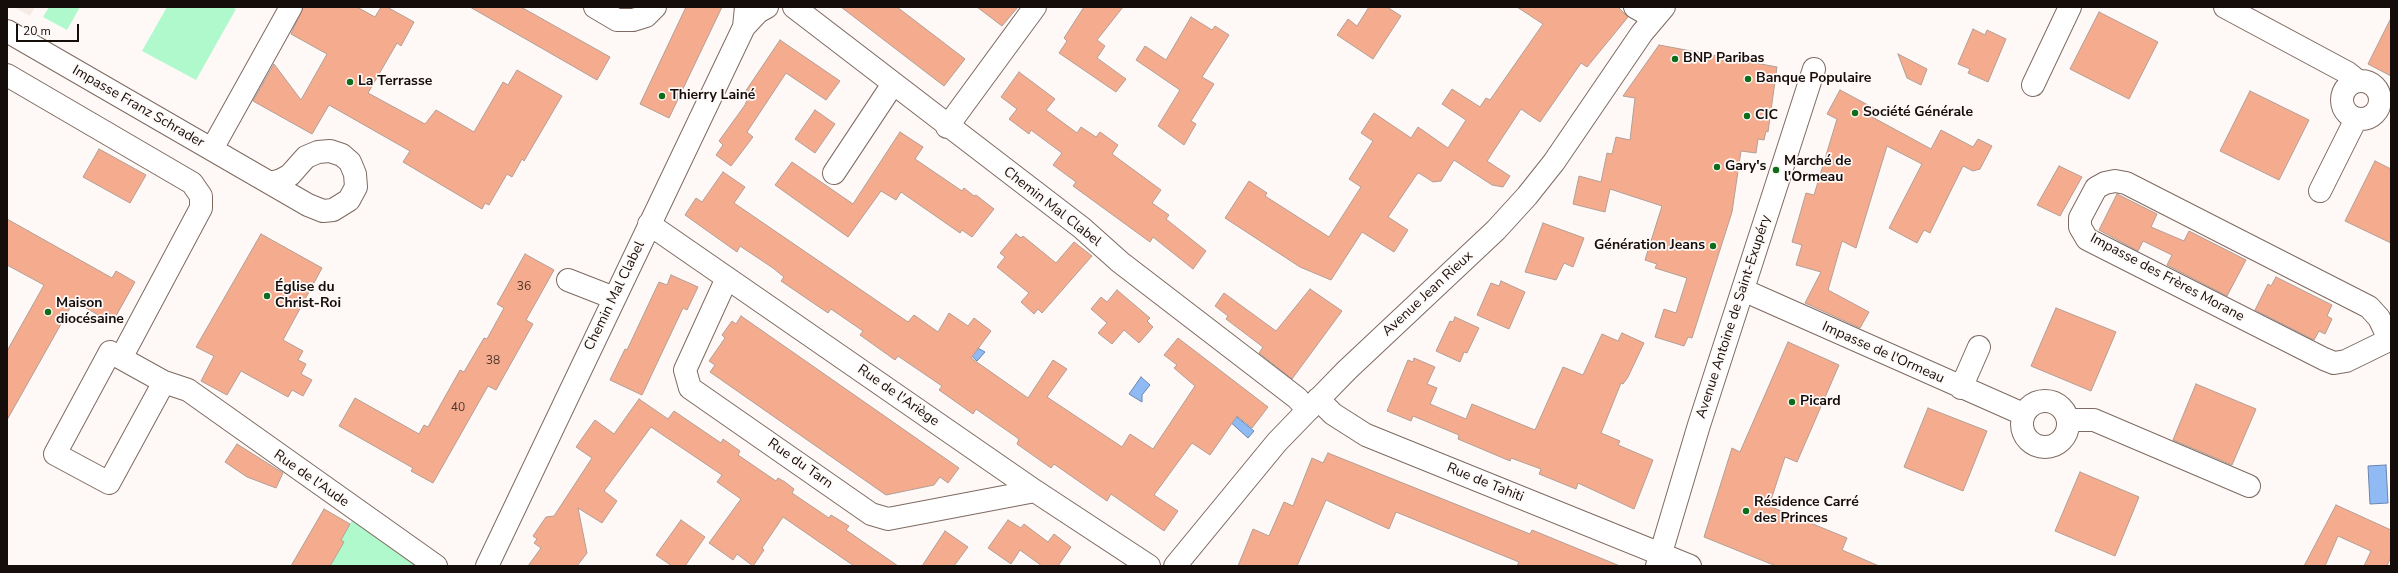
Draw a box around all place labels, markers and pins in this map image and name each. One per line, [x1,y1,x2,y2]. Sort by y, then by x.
place label: BNP Paribas [1683,51,1764,67]
marker: BNP Paribas [1670,54,1680,64]
place label: Banque Populaire [1756,71,1871,87]
place label: La Terrasse [358,74,432,90]
marker: Banque Populaire [1743,74,1753,84]
marker: La Terrasse [345,77,355,87]
place label: Thierry Lainé [670,88,755,104]
marker: Thierry Lainé [657,91,667,101]
place label: Société Générale [1863,105,1973,121]
place label: CIC [1755,108,1778,124]
marker: Société Générale [1850,108,1860,118]
marker: CIC [1742,111,1752,121]
place label: Marché de l'Ormeau [1784,154,1851,186]
place label: Gary's [1725,159,1766,175]
marker: Gary's [1712,162,1722,172]
marker: Marché de l'Ormeau [1771,165,1781,175]
place label: Génération Jeans [1594,238,1705,254]
marker: Génération Jeans [1708,241,1718,251]
place label: Église du Christ-Roi [275,280,341,312]
marker: Église du Christ-Roi [262,291,272,301]
place label: Maison diocésaine [56,296,124,328]
marker: Maison diocésaine [43,307,53,317]
place label: Picard [1800,394,1841,410]
marker: Picard [1787,397,1797,407]
place label: Résidence Carré des Princes [1754,495,1859,528]
marker: Résidence Carré des Princes [1741,506,1751,516]

